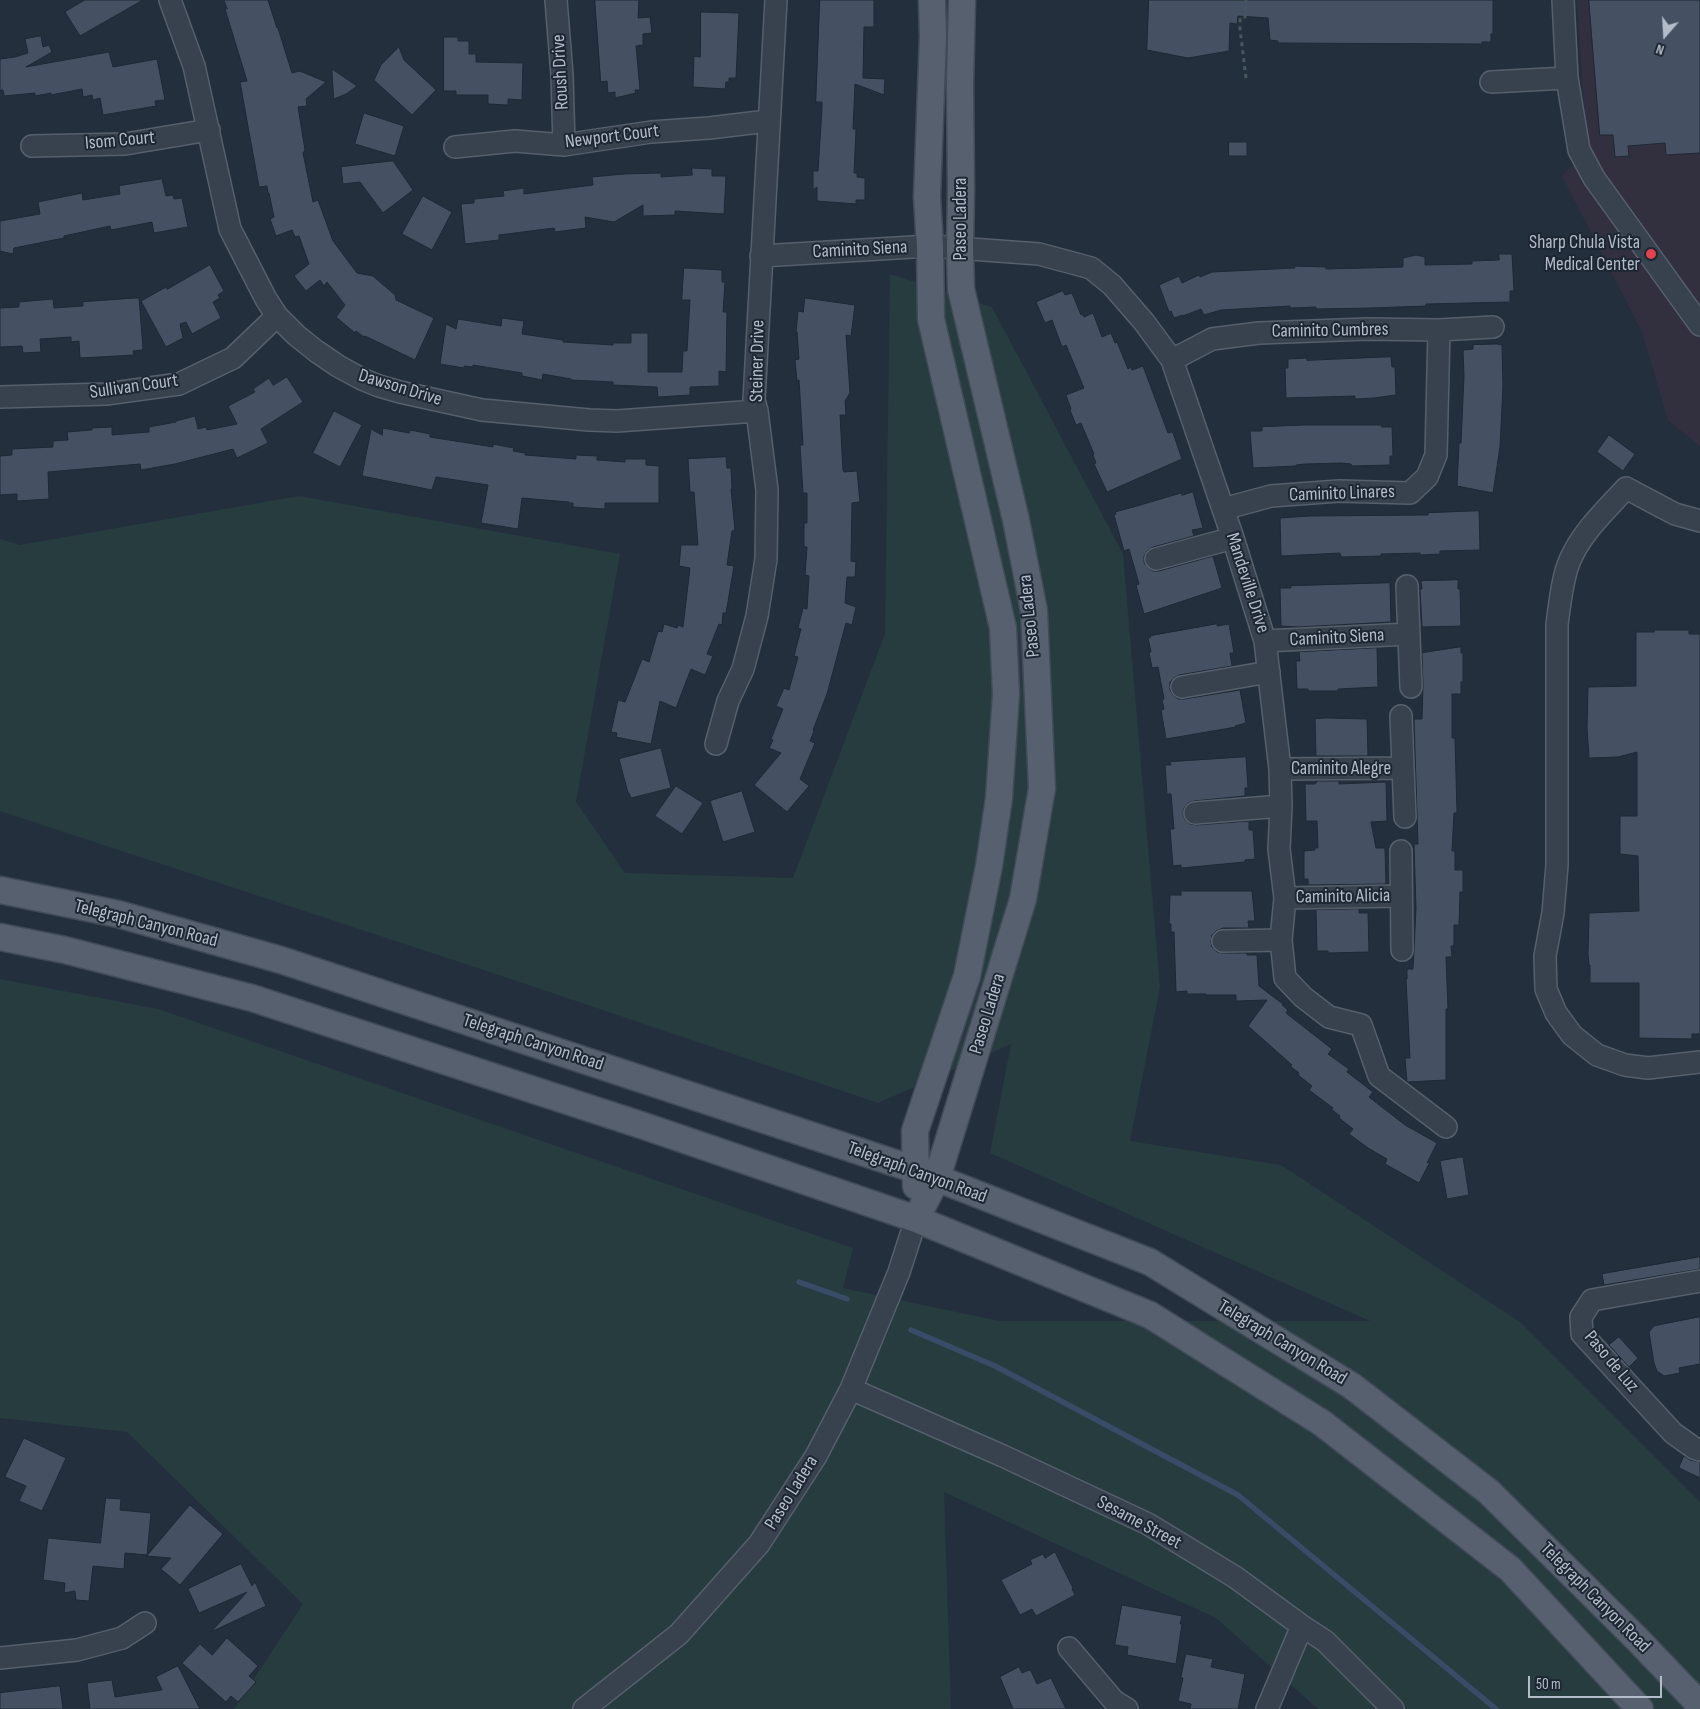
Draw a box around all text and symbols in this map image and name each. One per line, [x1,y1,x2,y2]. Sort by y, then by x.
north arrow [1640,10,1690,60]
street label: Roush Drive [548,34,574,110]
text: N [1654,40,1666,59]
street label: Newport Court [564,120,660,154]
street label: Isom Court [84,127,156,155]
street label: Paseo Ladera [950,178,972,260]
place label: Sharp Chula Vista Medical Center [1529,232,1640,276]
street label: Caminito Siena [812,236,908,264]
marker: Sharp Chula Vista Medical Center [1644,247,1658,261]
street label: Caminito Cumbres [1271,319,1389,343]
street label: Steiner Drive [746,320,770,402]
street label: Dawson Drive [355,365,445,411]
street label: Sullivan Court [88,370,180,404]
street label: Caminito Linares [1289,481,1395,507]
street label: Mandeville Drive [1220,530,1274,636]
street label: Paseo Ladera [1014,574,1046,658]
street label: Caminito Siena [1289,624,1385,652]
street label: Caminito Alegre [1291,758,1391,780]
street label: Caminito Alicia [1296,885,1390,909]
street label: Telegraph Canyon Road [72,895,220,953]
street label: Paseo Ladera [965,971,1011,1057]
street label: Telegraph Canyon Road [460,1010,606,1076]
street label: Telegraph Canyon Road [844,1137,990,1209]
street label: Telegraph Canyon Road [1213,1296,1351,1390]
street label: Paso de Luz [1579,1327,1643,1397]
street label: Paseo Ladera [760,1452,824,1534]
street label: Sesame Street [1093,1491,1185,1555]
street label: Telegraph Canyon Road [1535,1538,1655,1658]
scale bar [1530,1666,1664,1698]
text: 50 m [1536,1675,1561,1694]

